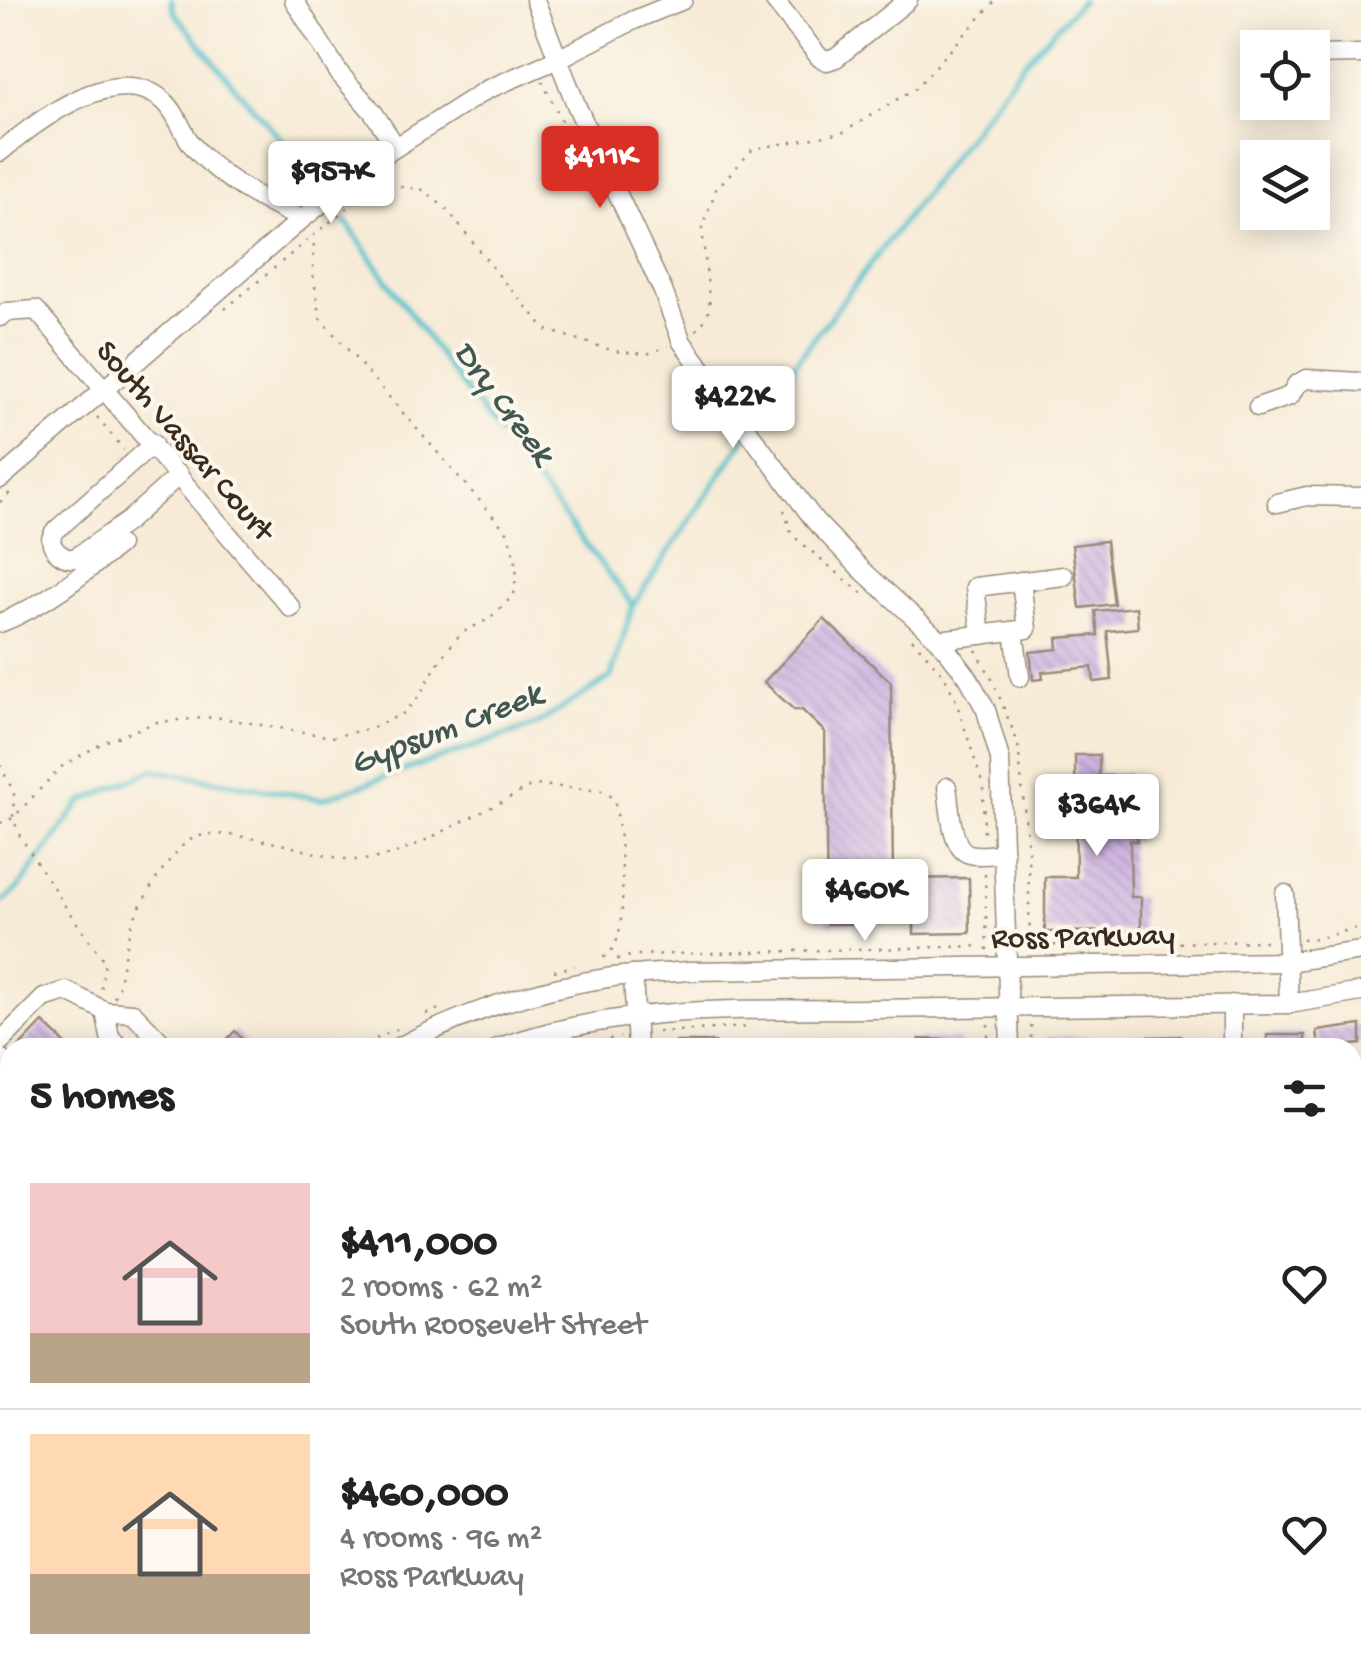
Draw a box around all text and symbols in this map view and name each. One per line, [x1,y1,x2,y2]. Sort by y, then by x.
map controls [1240,30,1330,230]
button: locate [1240,30,1330,120]
pin: $411K [530,126,670,211]
text: $411K [564,139,636,177]
button: layers [1240,140,1330,230]
pin: $957K [261,141,401,226]
text: $957K [290,154,372,192]
street label: South Vassar Court [86,334,283,553]
water label: Dry Creek [442,335,563,477]
pin: $422K [663,366,803,451]
text: $422K [694,379,772,417]
water label: Gypsum Creek [345,675,552,786]
pin: $364K [1027,774,1167,859]
text: $364K [1057,787,1137,825]
pin: $460K [795,859,935,944]
text: $460K [824,872,906,910]
street label: Ross Parkway [991,918,1176,960]
icon: filters [1277,1071,1332,1126]
text: 5 homes [30,1074,173,1123]
text: $411,000 [340,1221,497,1270]
icon: home [110,1223,230,1343]
icon: heart [1277,1256,1332,1311]
text: 2 rooms · 62 m² [340,1270,542,1308]
text: South Roosevelt Street [340,1308,646,1346]
text: $460,000 [340,1472,509,1521]
icon: home [110,1474,230,1594]
icon: heart [1277,1507,1332,1562]
text: 4 rooms · 96 m² [340,1521,542,1559]
text: Ross Parkway [340,1559,524,1597]

